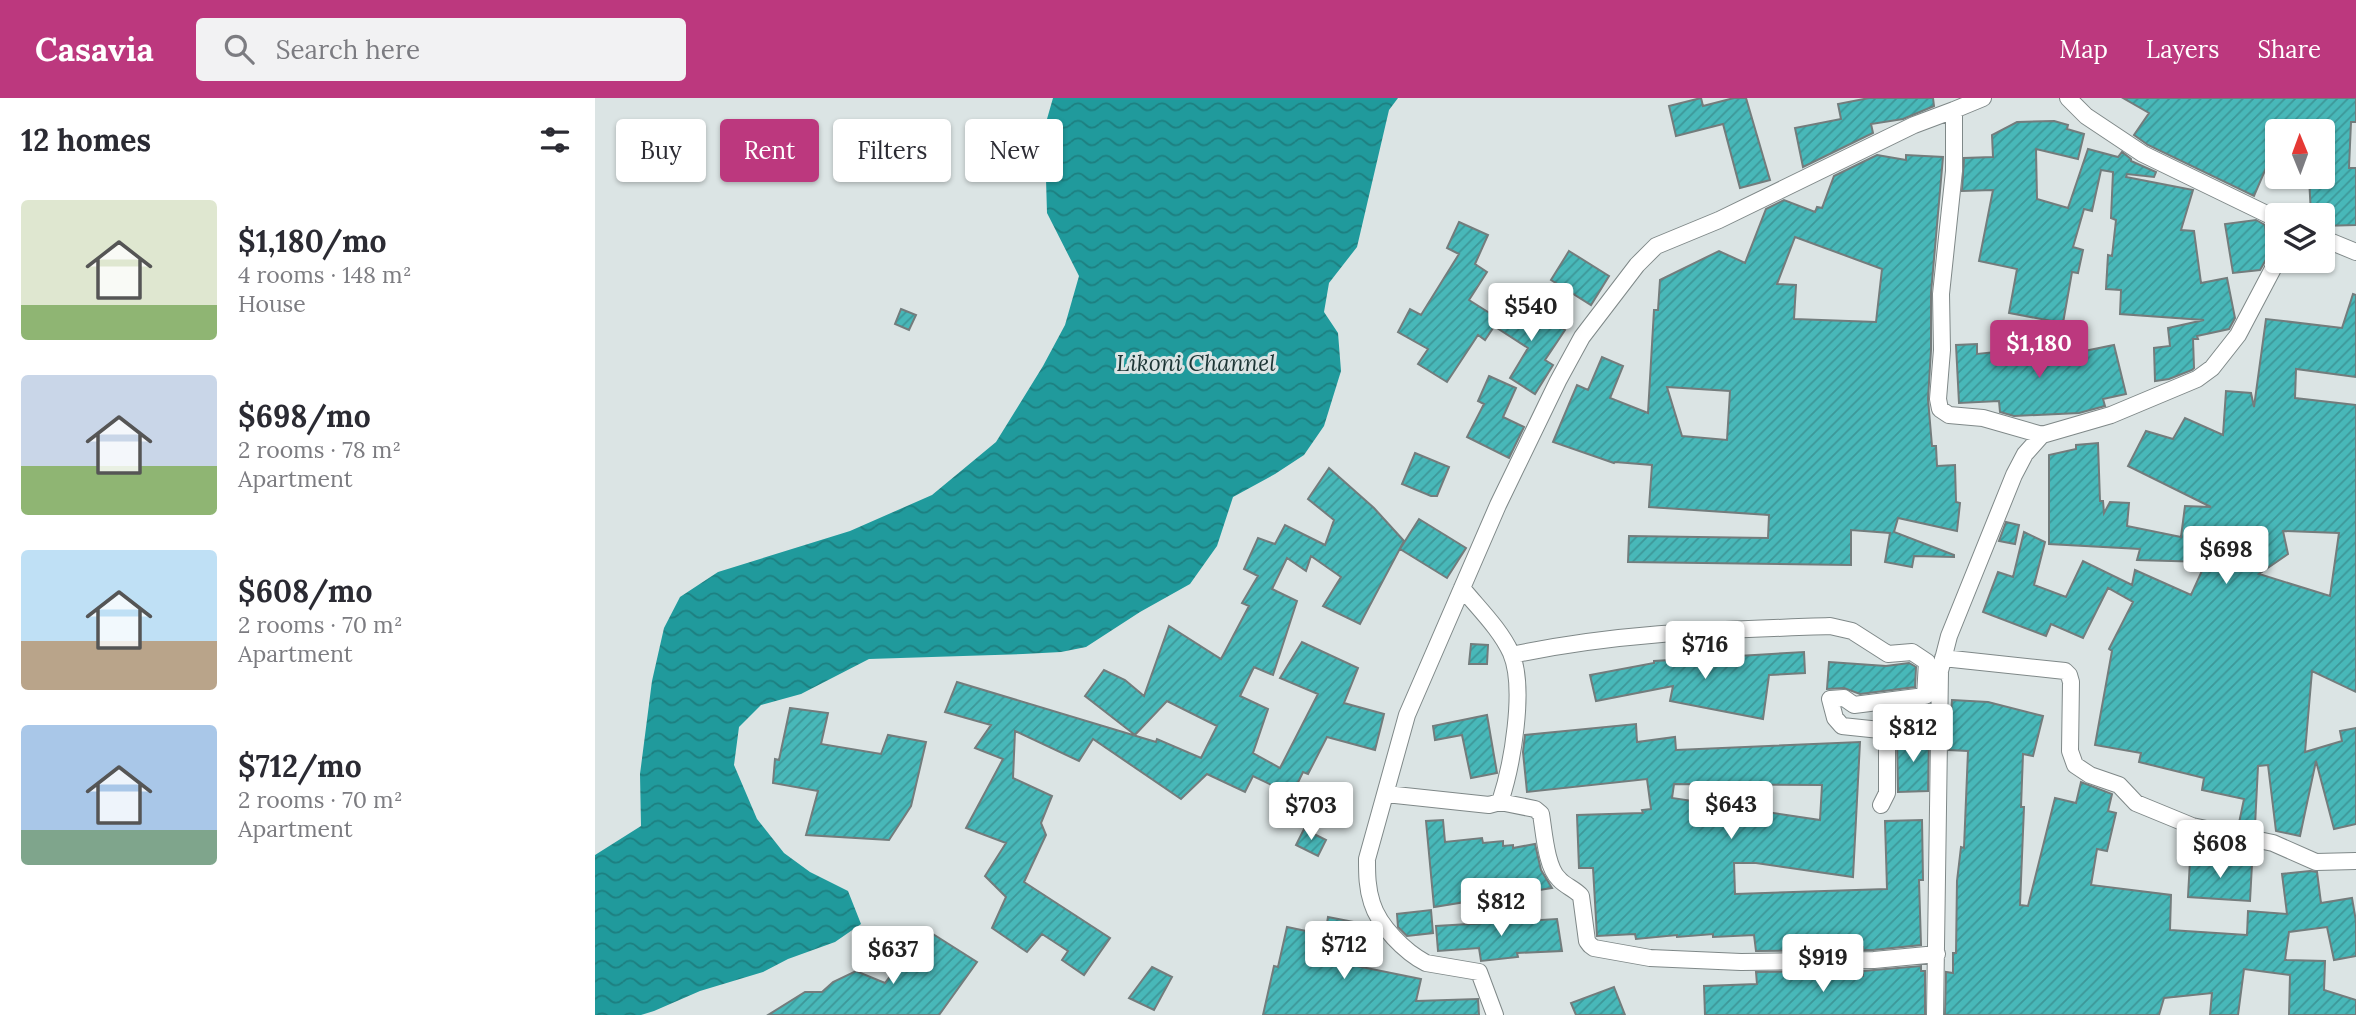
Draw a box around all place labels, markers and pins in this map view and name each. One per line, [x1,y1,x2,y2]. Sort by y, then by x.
pin: $540 [1490,284,1572,343]
pin: $1,180 [1982,320,2096,380]
pin: $698 [2185,526,2267,586]
pin: $716 [1664,622,1746,681]
pin: $812 [1872,704,1954,764]
pin: $703 [1270,782,1352,842]
pin: $643 [1690,782,1772,841]
pin: $608 [2179,820,2261,880]
pin: $812 [1460,878,1542,938]
pin: $712 [1303,922,1385,981]
pin: $637 [852,926,934,986]
pin: $919 [1782,934,1864,994]

